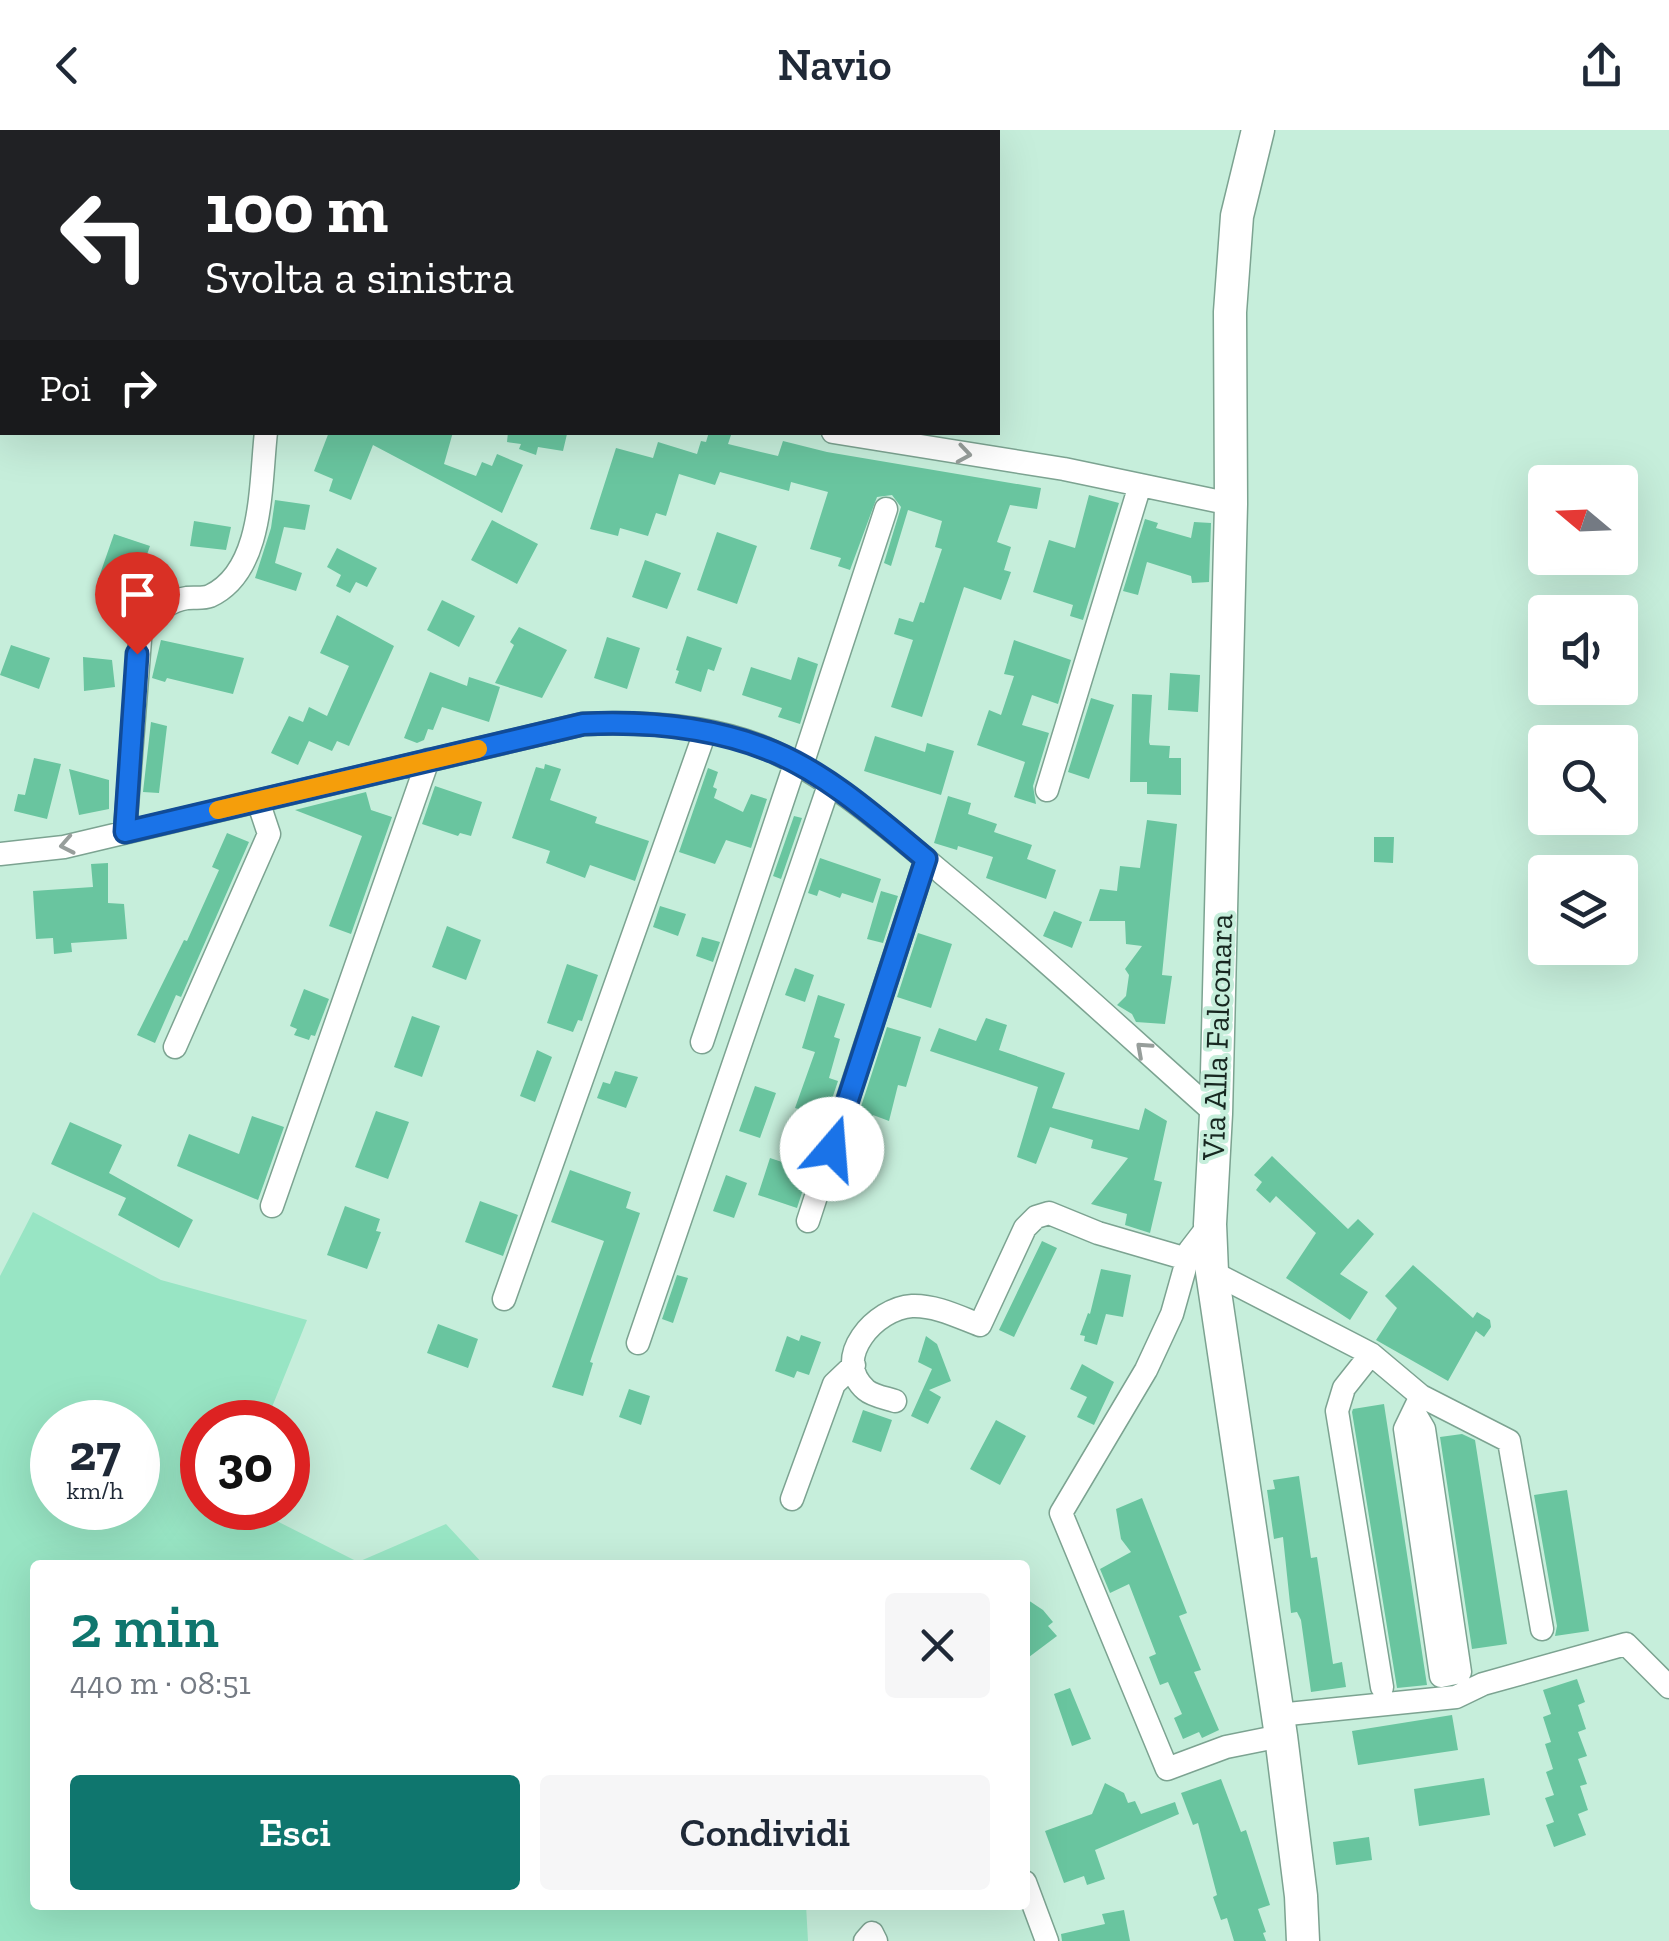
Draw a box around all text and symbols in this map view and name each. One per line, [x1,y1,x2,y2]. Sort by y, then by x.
icon: back [40,38,95,93]
text: Navio [777,38,892,92]
icon: share [1574,38,1629,93]
text: 100 m [205,166,388,250]
icon: left [40,170,170,300]
text: Svolta a sinistra [205,251,514,305]
icon: right [111,360,166,415]
text: Poi [40,365,91,411]
one-way arrow [956,442,972,463]
north arrow [1528,465,1638,575]
map controls [1528,465,1638,965]
pin [95,552,180,655]
icon: arrive [110,567,165,622]
button: sound [1528,595,1638,705]
button: search [1528,725,1638,835]
one-way arrow [58,834,75,855]
button: layers [1528,855,1638,965]
street label: Via Alla Falconara [1194,913,1240,1162]
one-way arrow [1136,1043,1155,1061]
position arrow [780,1097,884,1201]
speed limit sign: 30 [180,1400,310,1530]
text: 27 [69,1423,121,1483]
text: km/h [66,1475,124,1505]
text: 2 min [70,1590,219,1662]
button: close [885,1593,990,1698]
text: 440 m · 08:51 [70,1664,251,1702]
button: Esci [70,1775,520,1890]
button: Condividi [540,1775,990,1890]

